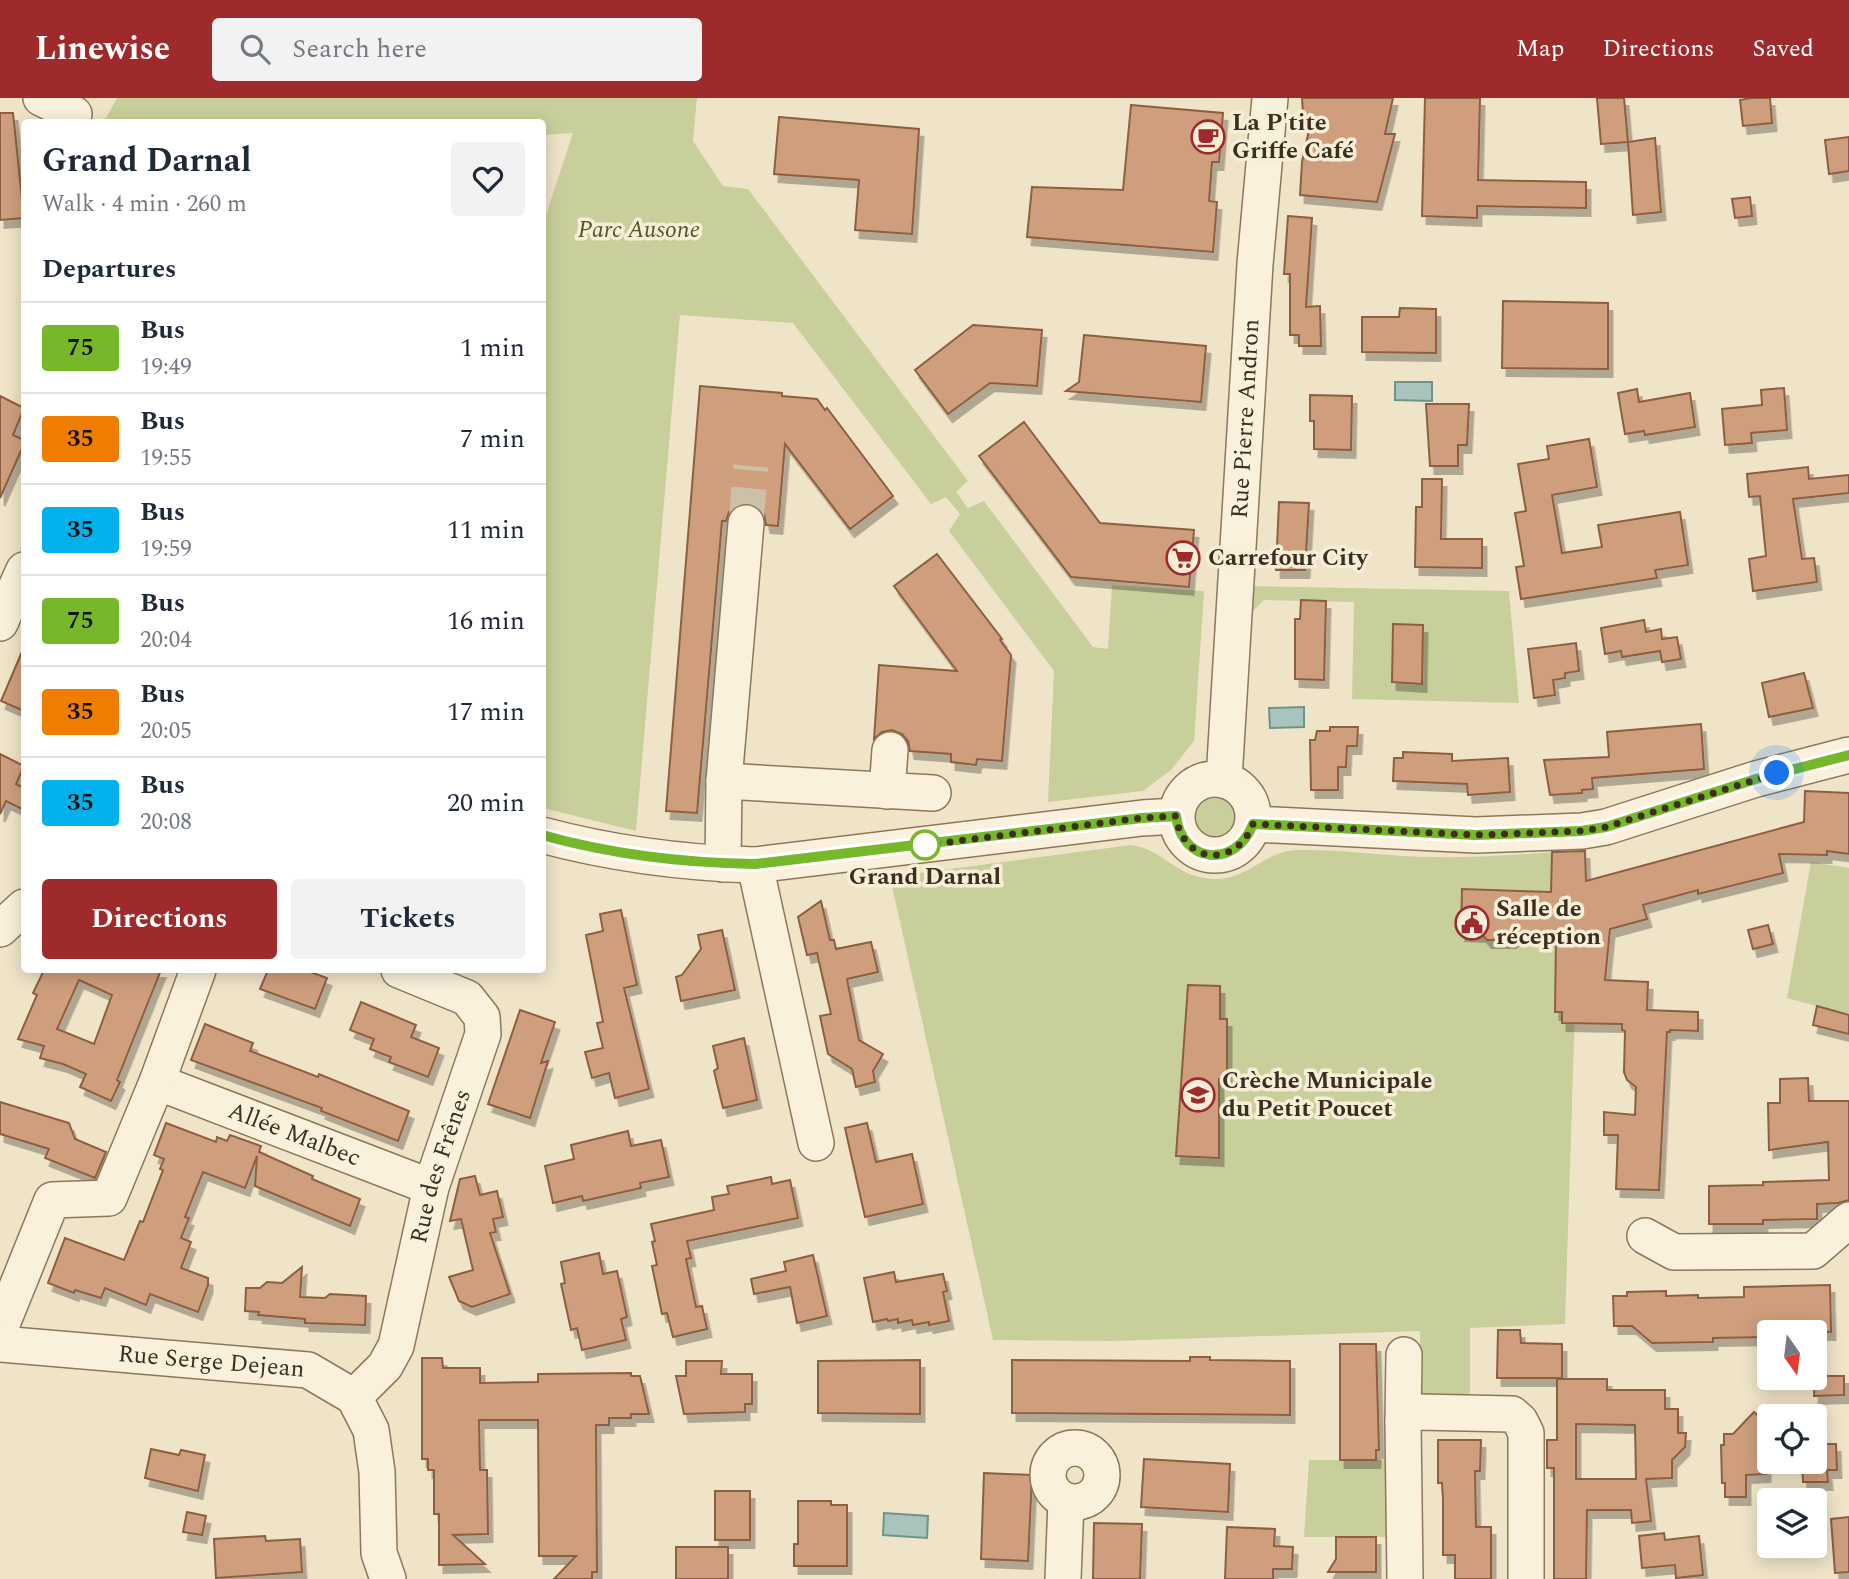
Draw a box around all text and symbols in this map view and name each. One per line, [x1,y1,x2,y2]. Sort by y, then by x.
search box [212,18,702,81]
text: Linewise [35,24,170,74]
text: Search here [292,29,427,69]
icon: search [236,30,274,68]
text: Map [1516,31,1564,67]
text: Directions [1602,31,1714,67]
text: Saved [1752,31,1814,67]
place label: La P'tite Griffe Café [1232,105,1354,169]
cafe icon: La P'tite Griffe Café [1189,118,1227,156]
text: Grand Darnal [42,136,251,186]
button: heart [451,142,525,216]
text: Walk · 4 min · 260 m [42,187,247,222]
park label: Parc Ausone [578,212,700,248]
text: Departures [42,249,176,289]
text: Bus [140,310,185,350]
street label: Rue Pierre Andron [1222,318,1270,520]
text: 1 min [460,328,525,368]
text: 75 [67,330,94,366]
text: 19:49 [140,350,192,385]
text: Bus [140,401,185,441]
text: 7 min [460,419,525,459]
text: 35 [67,421,94,457]
text: 19:55 [140,441,192,476]
text: Bus [140,492,185,532]
text: 11 min [447,510,525,550]
text: 35 [67,512,94,548]
text: 19:59 [140,532,192,567]
supermarket icon: Carrefour City [1164,539,1202,577]
place label: Carrefour City [1208,540,1369,576]
text: Bus [140,583,185,623]
text: 16 min [447,601,525,641]
text: 75 [67,603,94,639]
text: 20:04 [140,623,192,658]
text: Bus [140,674,185,714]
text: 17 min [447,692,525,732]
text: 35 [67,694,94,730]
text: 20:05 [140,714,192,749]
your location [1759,755,1794,790]
text: Bus [140,765,185,805]
text: 20 min [447,783,525,823]
text: 35 [67,785,94,821]
text: 20:08 [140,805,192,840]
marker: Grand Darnal [910,830,940,860]
place label: Grand Darnal [849,859,1001,895]
button: Directions [42,879,277,959]
button: Tickets [291,879,525,959]
place label: Salle de réception [1496,891,1601,955]
public building icon: Salle de réception [1453,904,1491,942]
place label: Crèche Municipale du Petit Poucet [1222,1063,1432,1127]
school or university icon: Crèche Municipale du Petit Poucet [1179,1076,1217,1114]
street label: Rue des Frênes [401,1084,481,1247]
street label: Allée Malbec [223,1093,366,1176]
north arrow [1757,1320,1827,1390]
map controls [1757,1320,1827,1558]
street label: Rue Serge Dejean [117,1336,306,1388]
button: locate [1757,1404,1827,1474]
button: layers [1757,1488,1827,1558]

